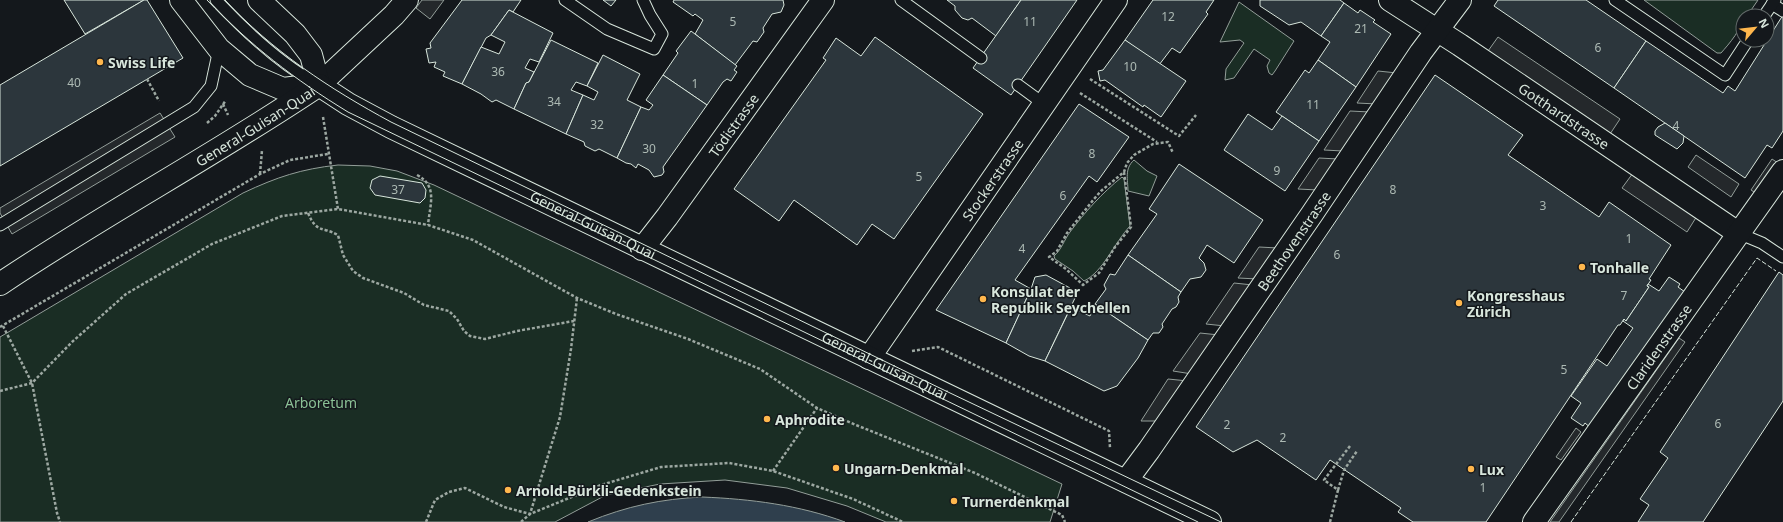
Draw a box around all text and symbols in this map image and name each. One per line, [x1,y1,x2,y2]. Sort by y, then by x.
house number: 12 [1161,8,1175,25]
north arrow [1735,8,1775,48]
house number: 5 [730,13,737,30]
house number: 11 [1023,13,1037,30]
text: N [1756,16,1773,31]
house number: 21 [1354,20,1368,37]
house number: 6 [1595,39,1602,56]
place label: Swiss Life [108,53,175,72]
marker: Swiss Life [95,57,105,67]
house number: 10 [1123,58,1137,75]
house number: 36 [491,63,505,80]
house number: 40 [67,74,81,91]
house number: 1 [692,75,698,92]
street label: Gotthardstrasse [1515,78,1613,153]
street label: General-Guisan-Quai [192,81,318,170]
street label: Tödistrasse [704,89,763,161]
house number: 34 [547,93,561,110]
house number: 11 [1306,96,1320,113]
house number: 32 [590,116,604,133]
house number: 4 [1673,117,1680,134]
street label: Stockerstrasse [957,135,1027,224]
house number: 30 [642,140,656,157]
house number: 8 [1089,145,1096,162]
house number: 9 [1274,162,1281,179]
house number: 5 [916,168,923,185]
house number: 37 [391,181,405,198]
house number: 8 [1390,181,1397,198]
street label: General-Guisan-Quai [527,186,659,263]
house number: 6 [1060,187,1067,204]
street label: Beethovenstrasse [1253,187,1335,294]
house number: 3 [1540,197,1547,214]
house number: 1 [1626,230,1632,247]
house number: 4 [1019,240,1026,257]
house number: 6 [1334,246,1341,263]
place label: Tonhalle [1590,258,1649,277]
marker: Tonhalle [1577,262,1587,272]
place label: Konsulat der Republik Seychellen [991,282,1130,317]
place label: Kongresshaus Zürich [1467,286,1565,321]
house number: 7 [1621,287,1628,304]
marker: Konsulat der Republik Seychellen [978,294,988,304]
marker: Kongresshaus Zürich [1454,298,1464,308]
street label: Claridenstrasse [1621,300,1696,394]
street label: General-Guisan-Quai [819,327,951,404]
house number: 5 [1561,361,1568,378]
park label: Arboretum [285,393,357,412]
place label: Aphrodite [775,410,845,429]
marker: Aphrodite [762,414,772,424]
house number: 6 [1715,415,1722,432]
house number: 2 [1224,416,1231,433]
house number: 2 [1280,429,1287,446]
place label: Ungarn-Denkmal [844,459,963,478]
place label: Lux [1479,460,1505,479]
marker: Ungarn-Denkmal [831,463,841,473]
marker: Lux [1466,464,1476,474]
house number: 1 [1480,479,1486,496]
place label: Arnold-Bürkli-Gedenkstein [516,481,702,500]
marker: Arnold-Bürkli-Gedenkstein [503,485,513,495]
place label: Turnerdenkmal [962,492,1069,511]
marker: Turnerdenkmal [949,496,959,506]

